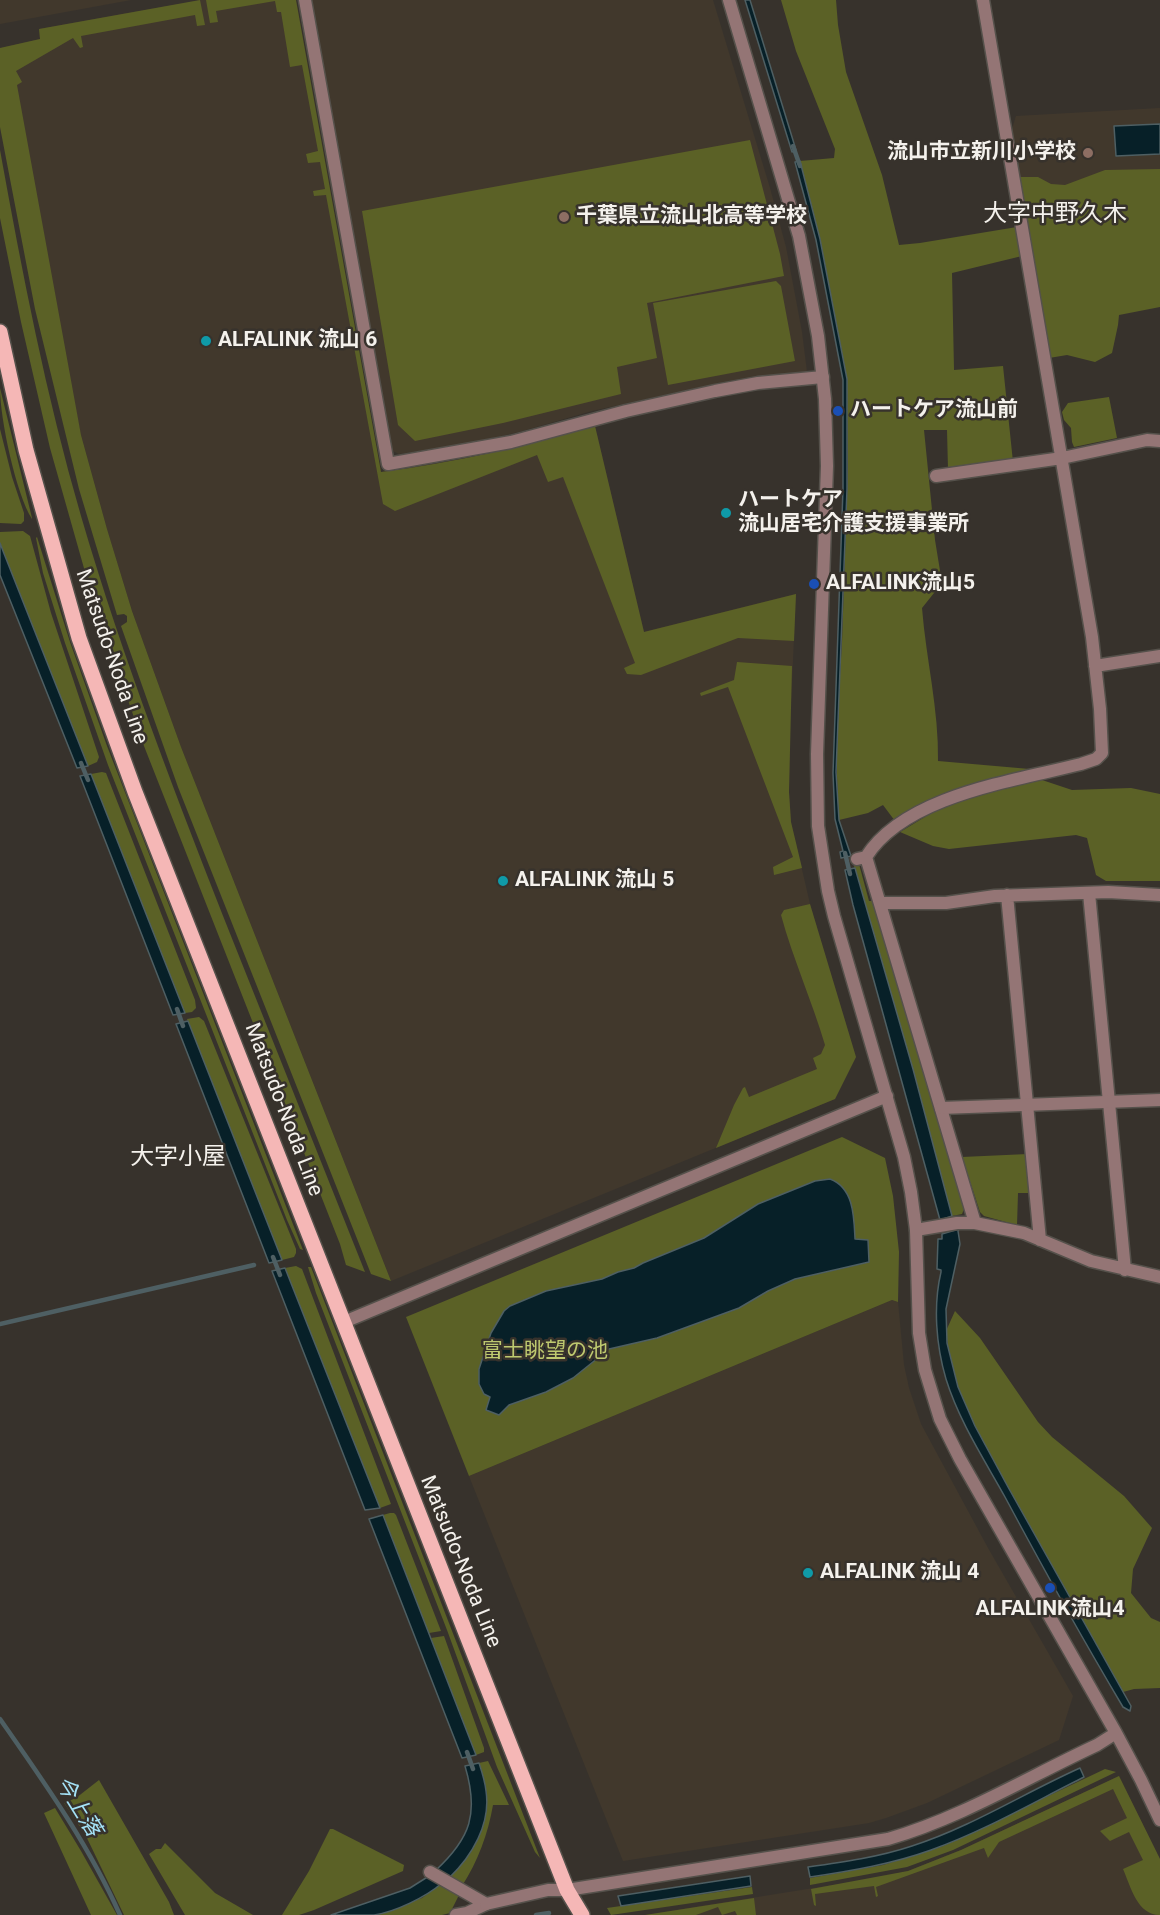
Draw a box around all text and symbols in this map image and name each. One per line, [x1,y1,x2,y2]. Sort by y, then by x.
place label: 流山市立新川小学校 [887,140,1076,166]
marker: 流山市立新川小学校 [1081,146,1095,160]
district label: 大字中野久木 [983,201,1127,229]
place label: 千葉県立流山北高等学校 [576,204,807,230]
marker: 千葉県立流山北高等学校 [557,210,571,224]
place label: ALFALINK 流山 6 [218,328,377,354]
marker: ALFALINK 流山 6 [199,334,213,348]
place label: ハートケア流山前 [850,398,1018,424]
marker: ハートケア流山前 [831,404,845,418]
place label: ハートケア 流山居宅介護支援事業所 [738,488,969,538]
marker: ハートケア 流山居宅介護支援事業所 [719,506,733,520]
street label: Matsudo-Noda Line [69,566,153,748]
place label: ALFALINK流山5 [826,571,975,597]
marker: ALFALINK流山5 [807,577,821,591]
place label: ALFALINK 流山 5 [515,868,674,894]
marker: ALFALINK 流山 5 [496,874,510,888]
street label: Matsudo-Noda Line [238,1020,328,1200]
district label: 大字小屋 [130,1144,226,1172]
park label: 富士眺望の池 [482,1339,608,1365]
street label: Matsudo-Noda Line [414,1472,506,1652]
place label: ALFALINK 流山 4 [820,1560,979,1586]
marker: ALFALINK 流山 4 [801,1566,815,1580]
marker: ALFALINK流山4 [1043,1581,1057,1595]
place label: ALFALINK流山4 [976,1597,1124,1623]
water label: 今上落 [48,1772,106,1842]

